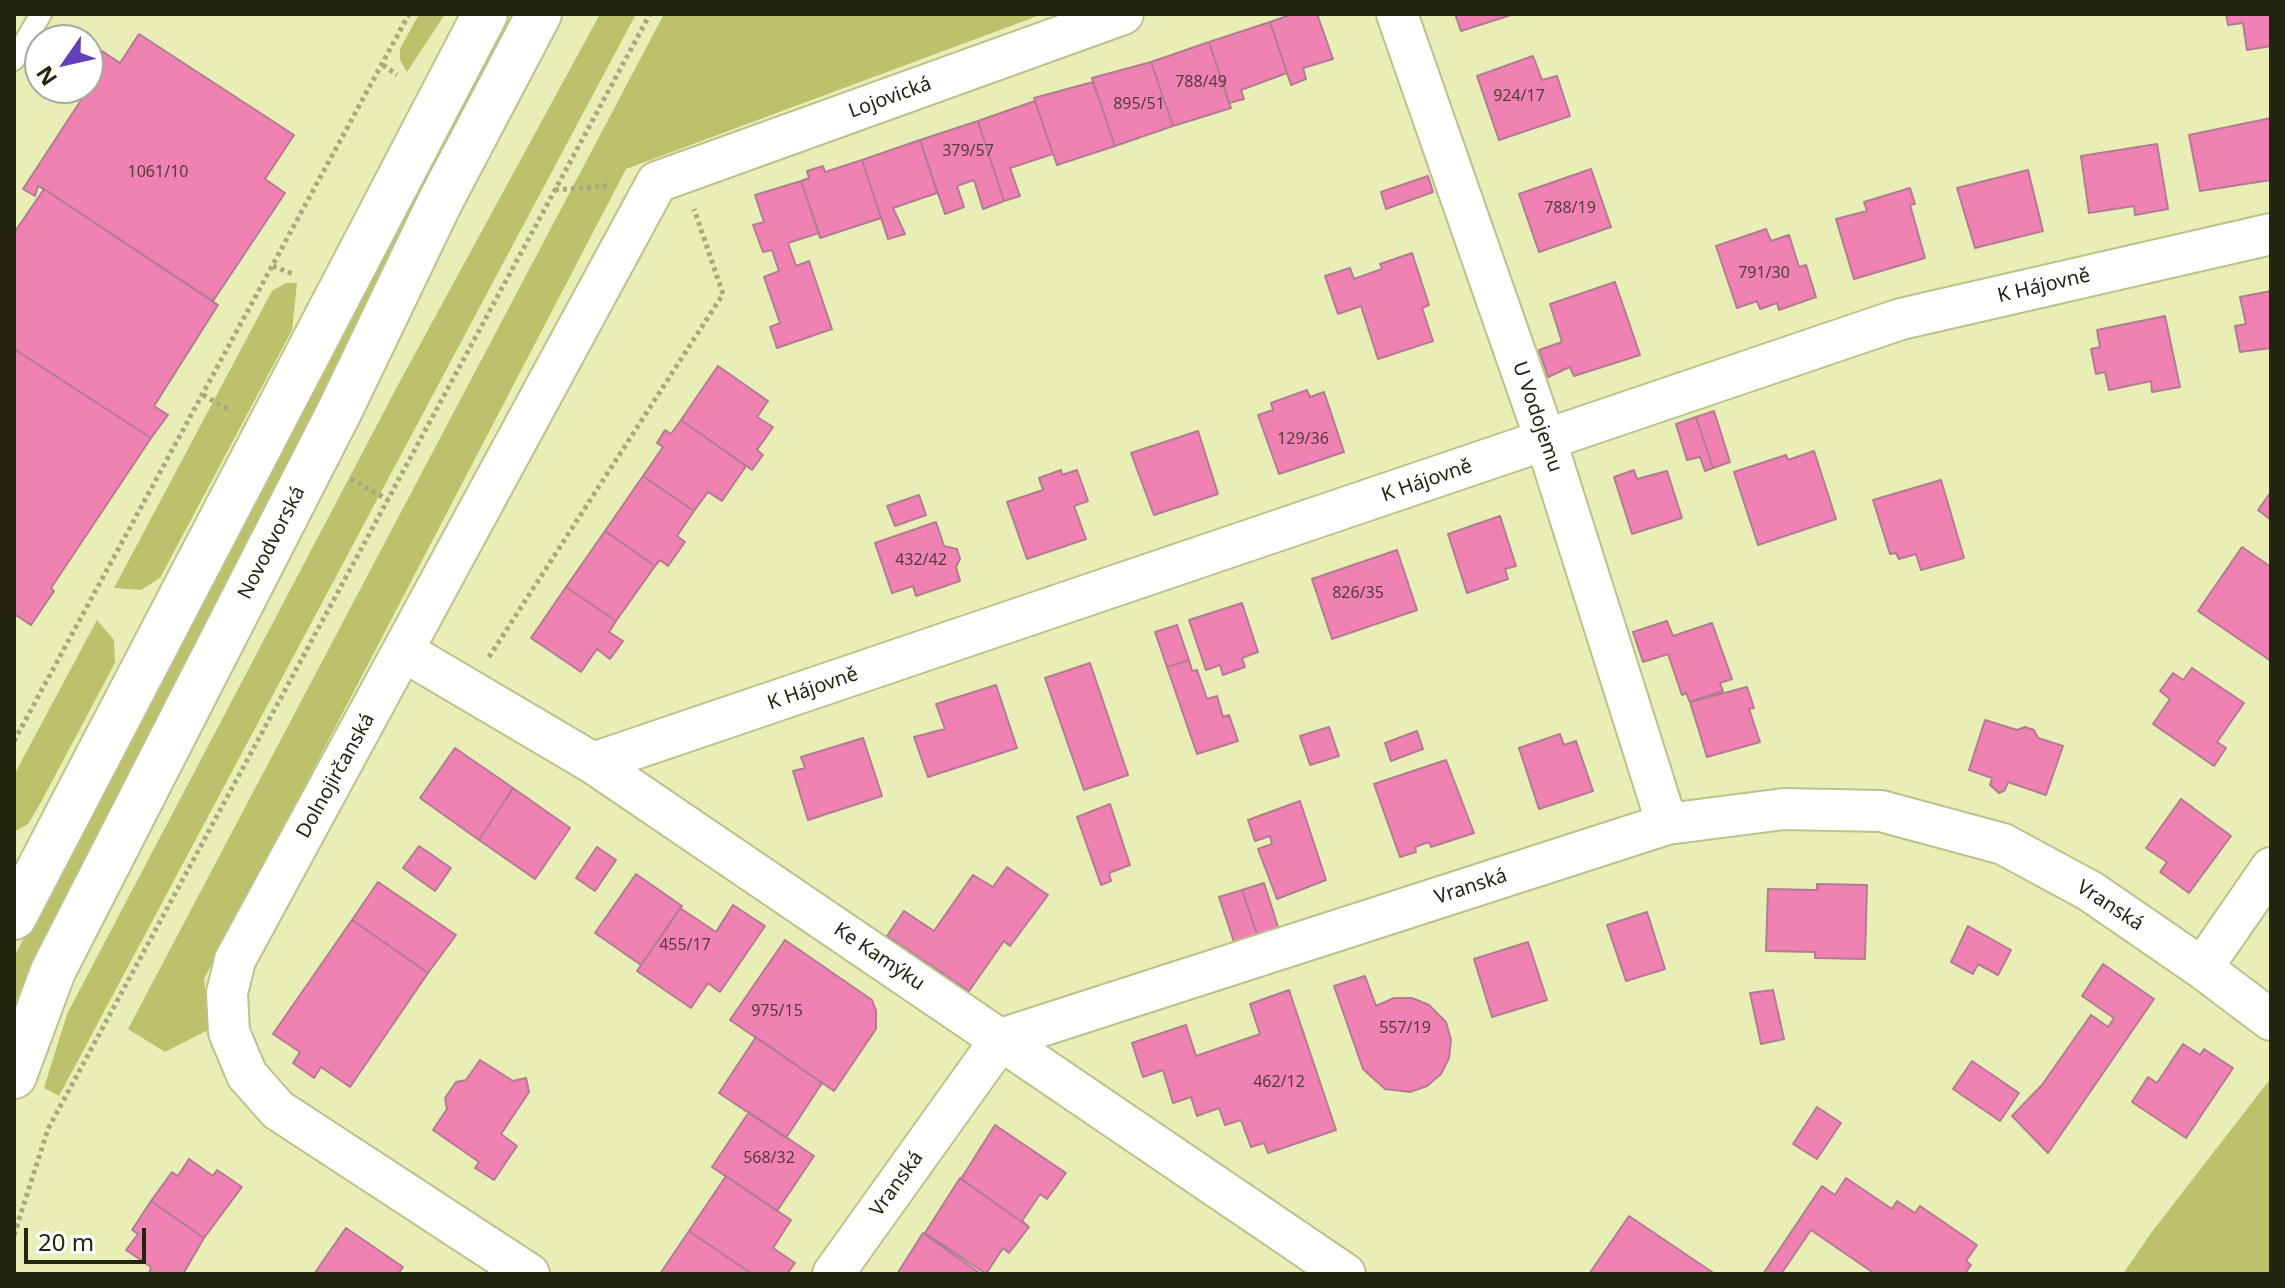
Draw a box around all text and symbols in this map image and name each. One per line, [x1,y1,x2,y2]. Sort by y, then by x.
north arrow [24,24,104,104]
text: N [28,61,63,92]
street label: Lojovická [845,72,935,124]
house number: 788/49 [1175,72,1227,92]
house number: 924/17 [1493,86,1545,106]
house number: 895/51 [1113,94,1165,114]
house number: 379/57 [942,141,994,161]
house number: 1061/10 [128,162,188,182]
house number: 788/19 [1544,198,1596,218]
house number: 791/30 [1738,263,1790,283]
street label: K Hájovně [1995,264,2093,308]
street label: U Vodojemu [1507,359,1567,475]
house number: 129/36 [1277,429,1329,449]
street label: K Hájovně [1379,454,1475,508]
street label: Novodvorská [233,483,311,603]
house number: 432/42 [895,550,947,570]
house number: 826/35 [1332,583,1384,603]
street label: K Hájovně [765,662,861,716]
street label: Dolnojirčanská [292,709,380,843]
street label: Vranská [1432,864,1510,910]
street label: Vranská [2072,876,2148,936]
street label: Ke Kamýku [829,918,929,996]
house number: 455/17 [659,935,711,955]
house number: 975/15 [751,1001,803,1021]
house number: 557/19 [1379,1018,1431,1038]
house number: 462/12 [1253,1072,1305,1092]
street label: Vranská [865,1147,929,1221]
house number: 568/32 [743,1148,795,1168]
scale bar [28,1212,150,1262]
text: 20 m [38,1225,94,1258]

